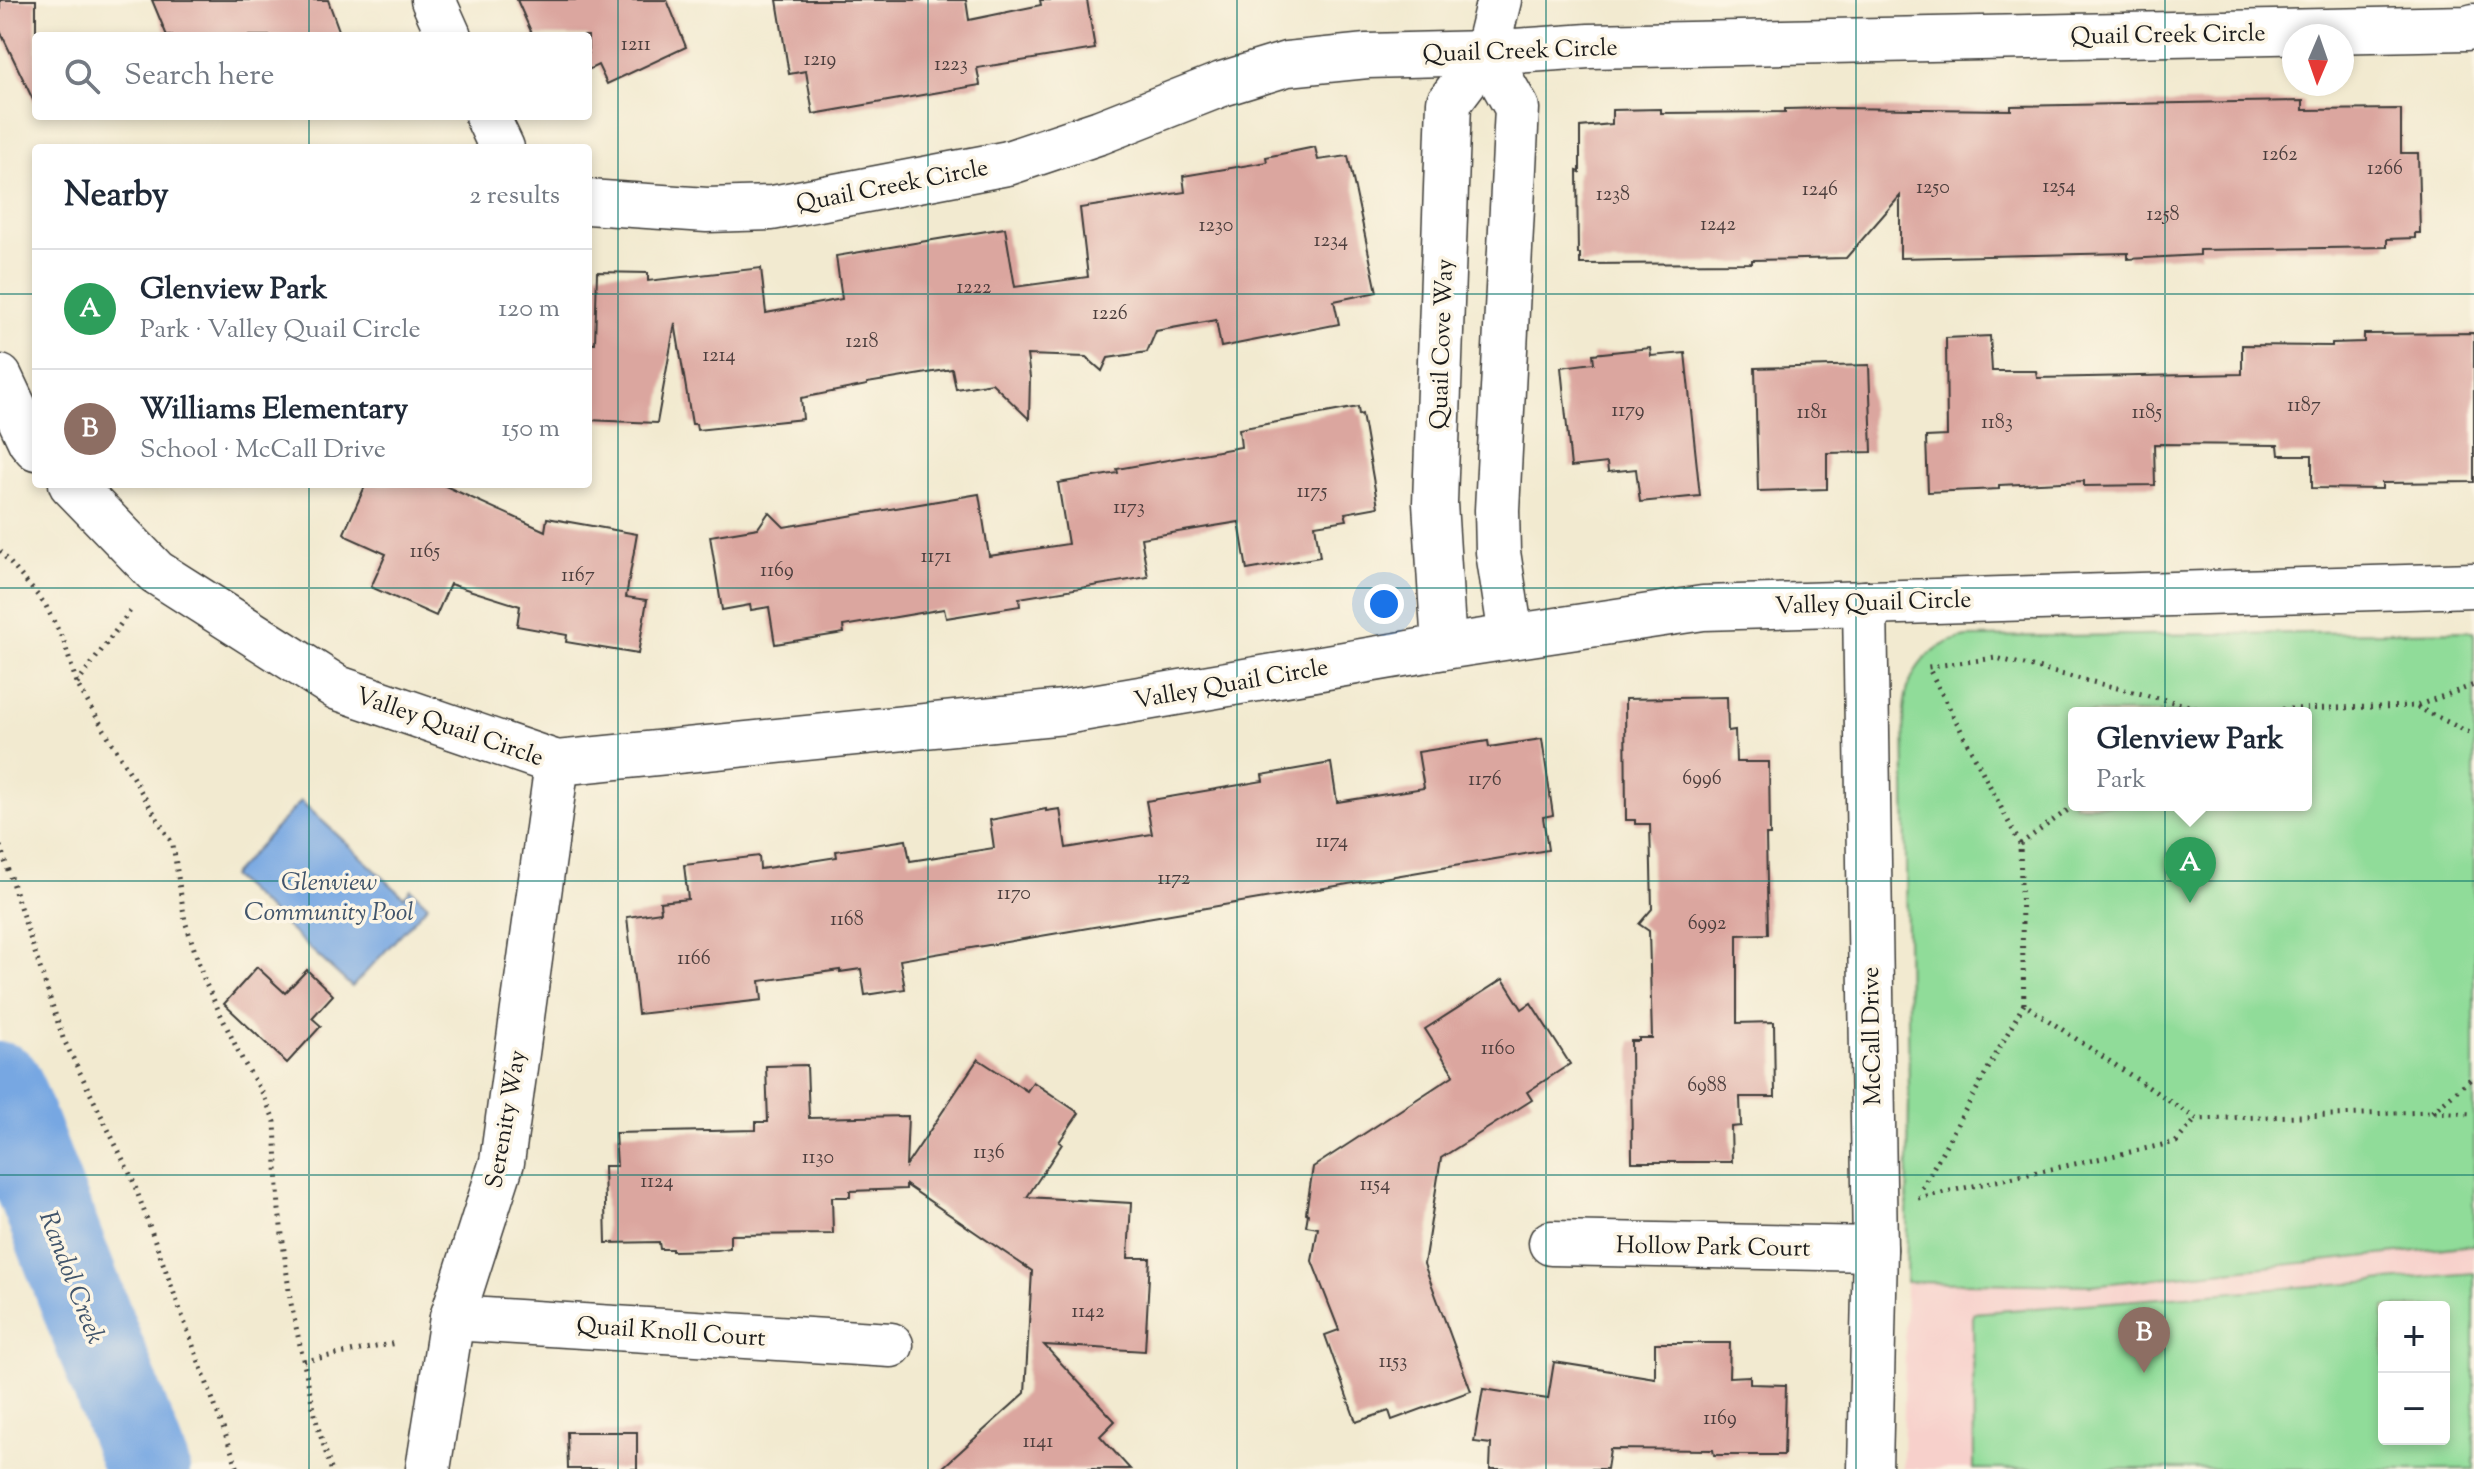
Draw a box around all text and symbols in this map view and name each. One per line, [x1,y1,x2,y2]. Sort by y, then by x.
street label: Quail Creek Circle [2070,17,2266,55]
north arrow [2282,24,2354,96]
house number: 1211 [621,31,651,60]
search box [32,32,592,120]
street label: Quail Creek Circle [1422,32,1618,72]
house number: 1219 [804,46,836,75]
house number: 1223 [934,51,968,80]
icon: search [60,54,104,98]
text: Search here [124,55,274,98]
house number: 1262 [2262,141,2298,170]
street label: Quail Creek Circle [793,152,991,222]
house number: 1266 [2367,155,2403,184]
text: Nearby [64,172,169,221]
house number: 1254 [2042,173,2076,202]
house number: 1250 [1916,174,1950,203]
house number: 1246 [1802,176,1838,205]
text: 2 results [469,178,560,215]
house number: 1238 [1596,181,1630,210]
house number: 1258 [2147,201,2180,230]
house number: 1242 [1700,211,1736,240]
house number: 1230 [1199,212,1233,241]
house number: 1234 [1314,227,1348,256]
street label: Quail Cove Way [1423,258,1463,430]
text: Glenview Park [140,269,327,312]
house number: 1222 [957,274,991,303]
text: A [79,291,101,328]
text: 120 m [498,291,560,328]
house number: 1226 [1092,300,1128,329]
text: Park · Valley Quail Circle [140,312,421,349]
house number: 1218 [846,328,878,357]
house number: 1214 [702,342,736,371]
text: Williams Elementary [140,389,408,432]
house number: 1187 [2287,392,2321,421]
house number: 1179 [1612,397,1644,426]
house number: 1181 [1797,399,1827,428]
house number: 1185 [2132,399,2162,428]
house number: 1183 [1981,409,2013,438]
text: B [82,411,98,448]
text: 150 m [501,411,560,448]
text: School · McCall Drive [140,432,386,469]
house number: 1175 [1297,478,1327,507]
house number: 1173 [1113,494,1145,523]
house number: 1165 [410,538,440,567]
house number: 1171 [921,543,951,572]
house number: 1169 [760,557,794,586]
house number: 1167 [561,562,595,591]
your location [1364,584,1404,624]
street label: Valley Quail Circle [1774,584,1972,624]
street label: Valley Quail Circle [1131,651,1331,719]
street label: Valley Quail Circle [351,680,548,776]
popup [2068,707,2312,811]
text: Glenview Park [2096,719,2284,762]
text: Park [2096,762,2146,799]
house number: 6996 [1682,765,1722,794]
house number: 1176 [1468,766,1502,795]
house number: 1174 [1316,828,1348,857]
pin: A [2164,837,2216,903]
water label: Glenview Community Pool [244,865,414,932]
house number: 1172 [1158,865,1190,894]
house number: 1170 [997,880,1031,909]
house number: 1168 [830,906,864,935]
house number: 6992 [1688,910,1726,939]
house number: 1166 [677,945,711,974]
street label: McCall Drive [1855,966,1891,1106]
house number: 1160 [1481,1035,1515,1064]
street label: Serenity Way [478,1048,536,1191]
house number: 6988 [1687,1072,1727,1101]
house number: 1136 [973,1139,1005,1168]
house number: 1130 [802,1144,834,1173]
house number: 1124 [640,1168,674,1197]
house number: 1154 [1360,1171,1390,1200]
water label: Randol Creek [28,1206,113,1350]
street label: Hollow Park Court [1615,1229,1810,1267]
house number: 1142 [1071,1298,1105,1327]
map controls [2378,1301,2450,1445]
button: + [2378,1301,2450,1373]
pin: B [2118,1307,2170,1373]
street label: Quail Knoll Court [575,1309,766,1357]
house number: 1153 [1379,1348,1407,1377]
button: − [2378,1373,2450,1445]
house number: 1169 [1703,1405,1737,1434]
house number: 1141 [1023,1428,1053,1457]

